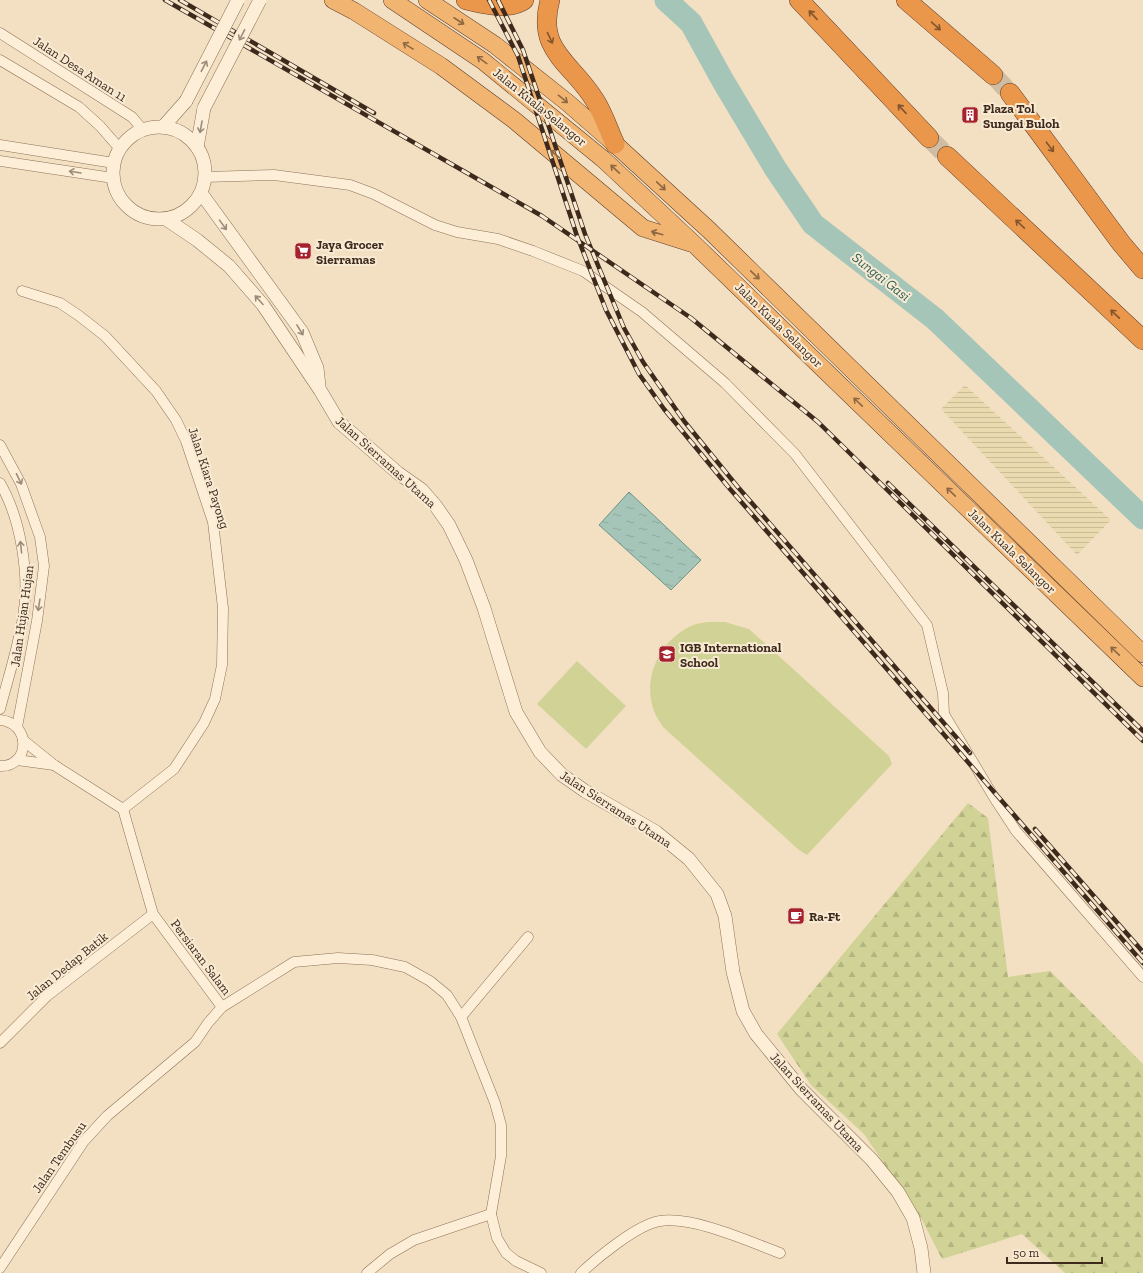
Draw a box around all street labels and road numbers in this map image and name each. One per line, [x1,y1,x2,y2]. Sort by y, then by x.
street label: Jalan Desa Aman 11 [31,33,129,105]
street label: Jalan Kuala Selangor [490,65,590,149]
street label: Jalan Kuala Selangor [732,279,826,371]
street label: Jalan Sierramas Utama [333,413,440,511]
street label: Jalan Kiara Payong [185,425,233,531]
street label: Jalan Kuala Selangor [965,505,1059,597]
street label: Jalan Hujan Hujan [7,564,38,668]
street label: Jalan Sierramas Utama [557,767,675,851]
street label: Persiaran Salam [168,916,235,998]
street label: Jalan Dedap Batik [23,929,111,1003]
street label: Jalan Sierramas Utama [767,1049,867,1155]
street label: Jalan Tembusu [29,1118,90,1196]

